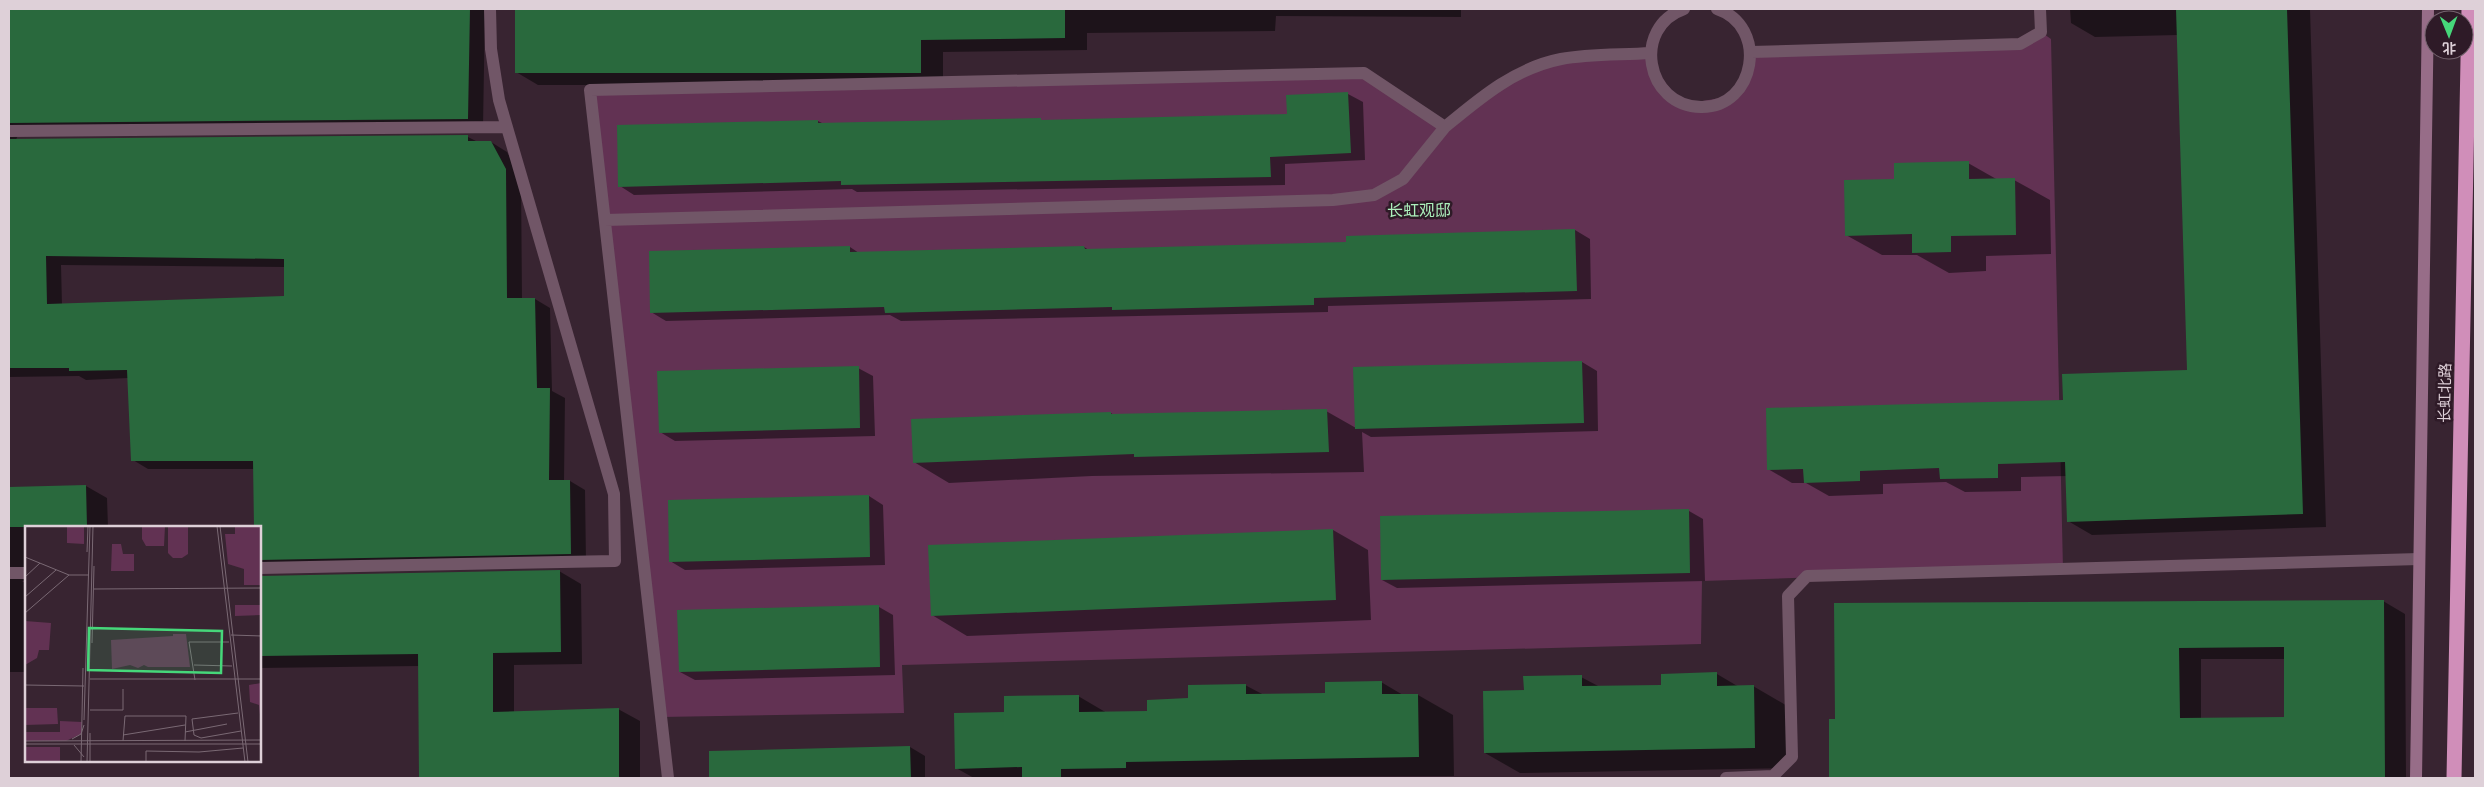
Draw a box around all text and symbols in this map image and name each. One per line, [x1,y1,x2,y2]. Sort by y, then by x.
north arrow [2424,10,2474,60]
text: 北 [2442,39,2456,58]
district label: 长虹观邸 [1387,199,1451,221]
street label: 长虹北路 [2433,363,2455,423]
inset map [25,526,261,762]

